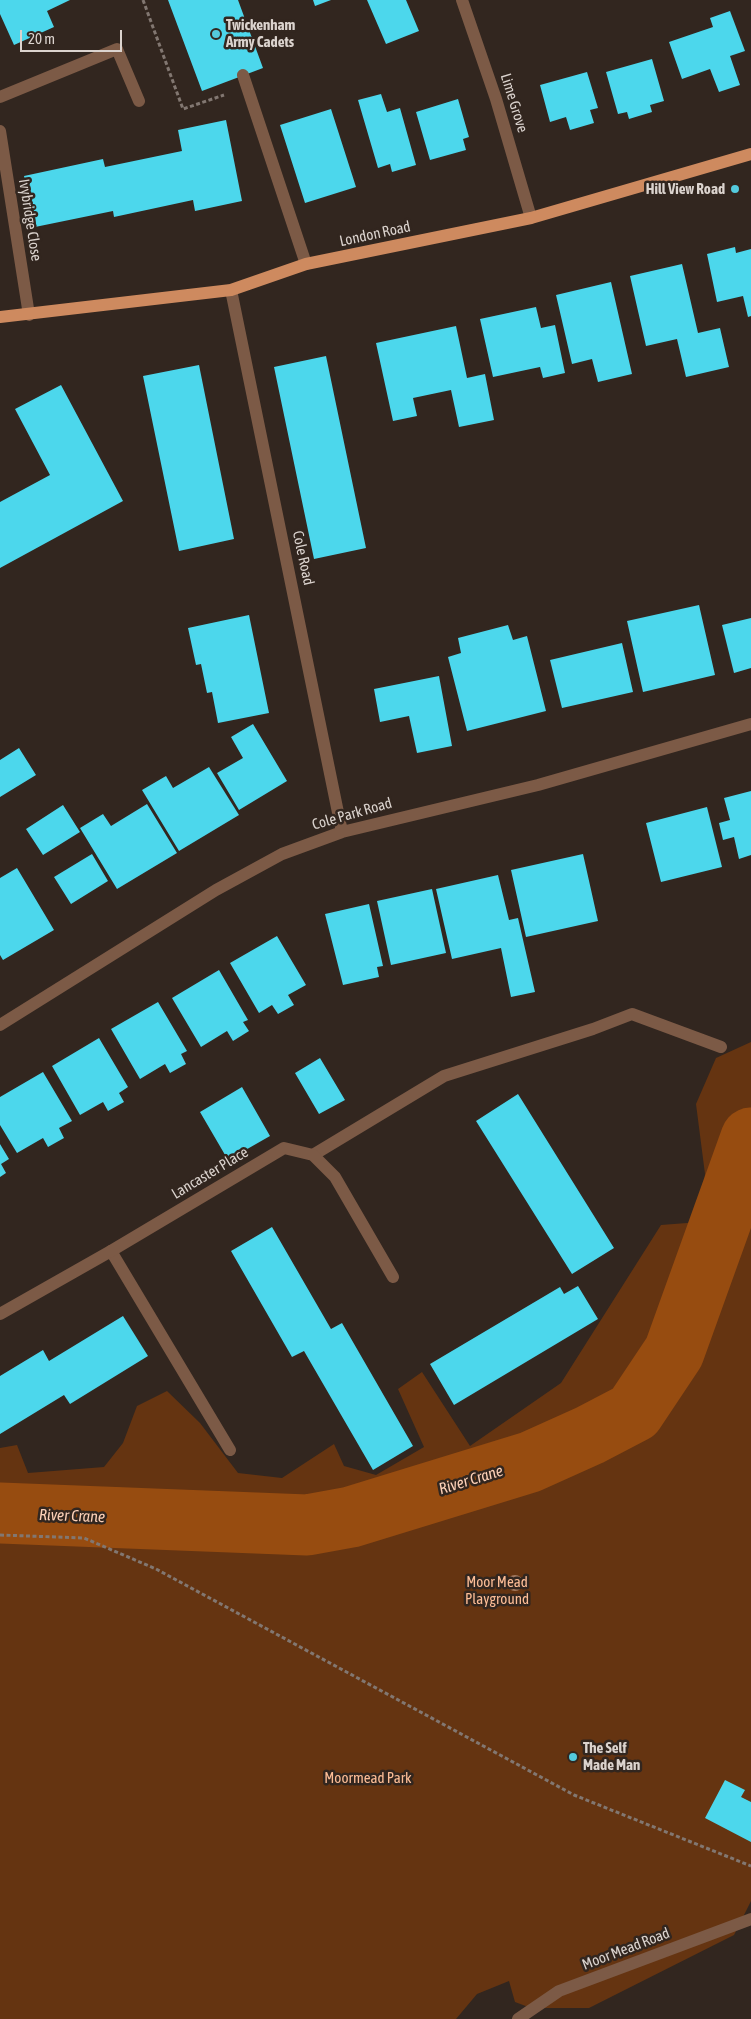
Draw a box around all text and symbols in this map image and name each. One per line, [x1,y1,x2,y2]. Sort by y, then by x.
place label: Twickenham Army Cadets [226,16,295,51]
scale bar [22,20,125,52]
marker: Twickenham Army Cadets [210,28,222,40]
text: 20 m [28,30,55,47]
street label: Lime Grove [496,71,532,135]
street label: Ivybridge Close [15,178,45,262]
place label: Hill View Road [646,180,725,198]
marker: Hill View Road [729,183,741,195]
street label: London Road [338,218,412,250]
street label: Cole Road [288,529,318,587]
street label: Cole Park Road [310,794,394,834]
street label: Lancaster Place [169,1143,251,1203]
water label: River Crane [437,1461,505,1499]
water label: River Crane [39,1505,105,1527]
park label: Moor Mead Playground [465,1573,529,1608]
place label: The Self Made Man [583,1739,640,1774]
marker: The Self Made Man [567,1751,579,1763]
park label: Moormead Park [324,1769,412,1787]
street label: Moor Mead Road [580,1924,672,1974]

